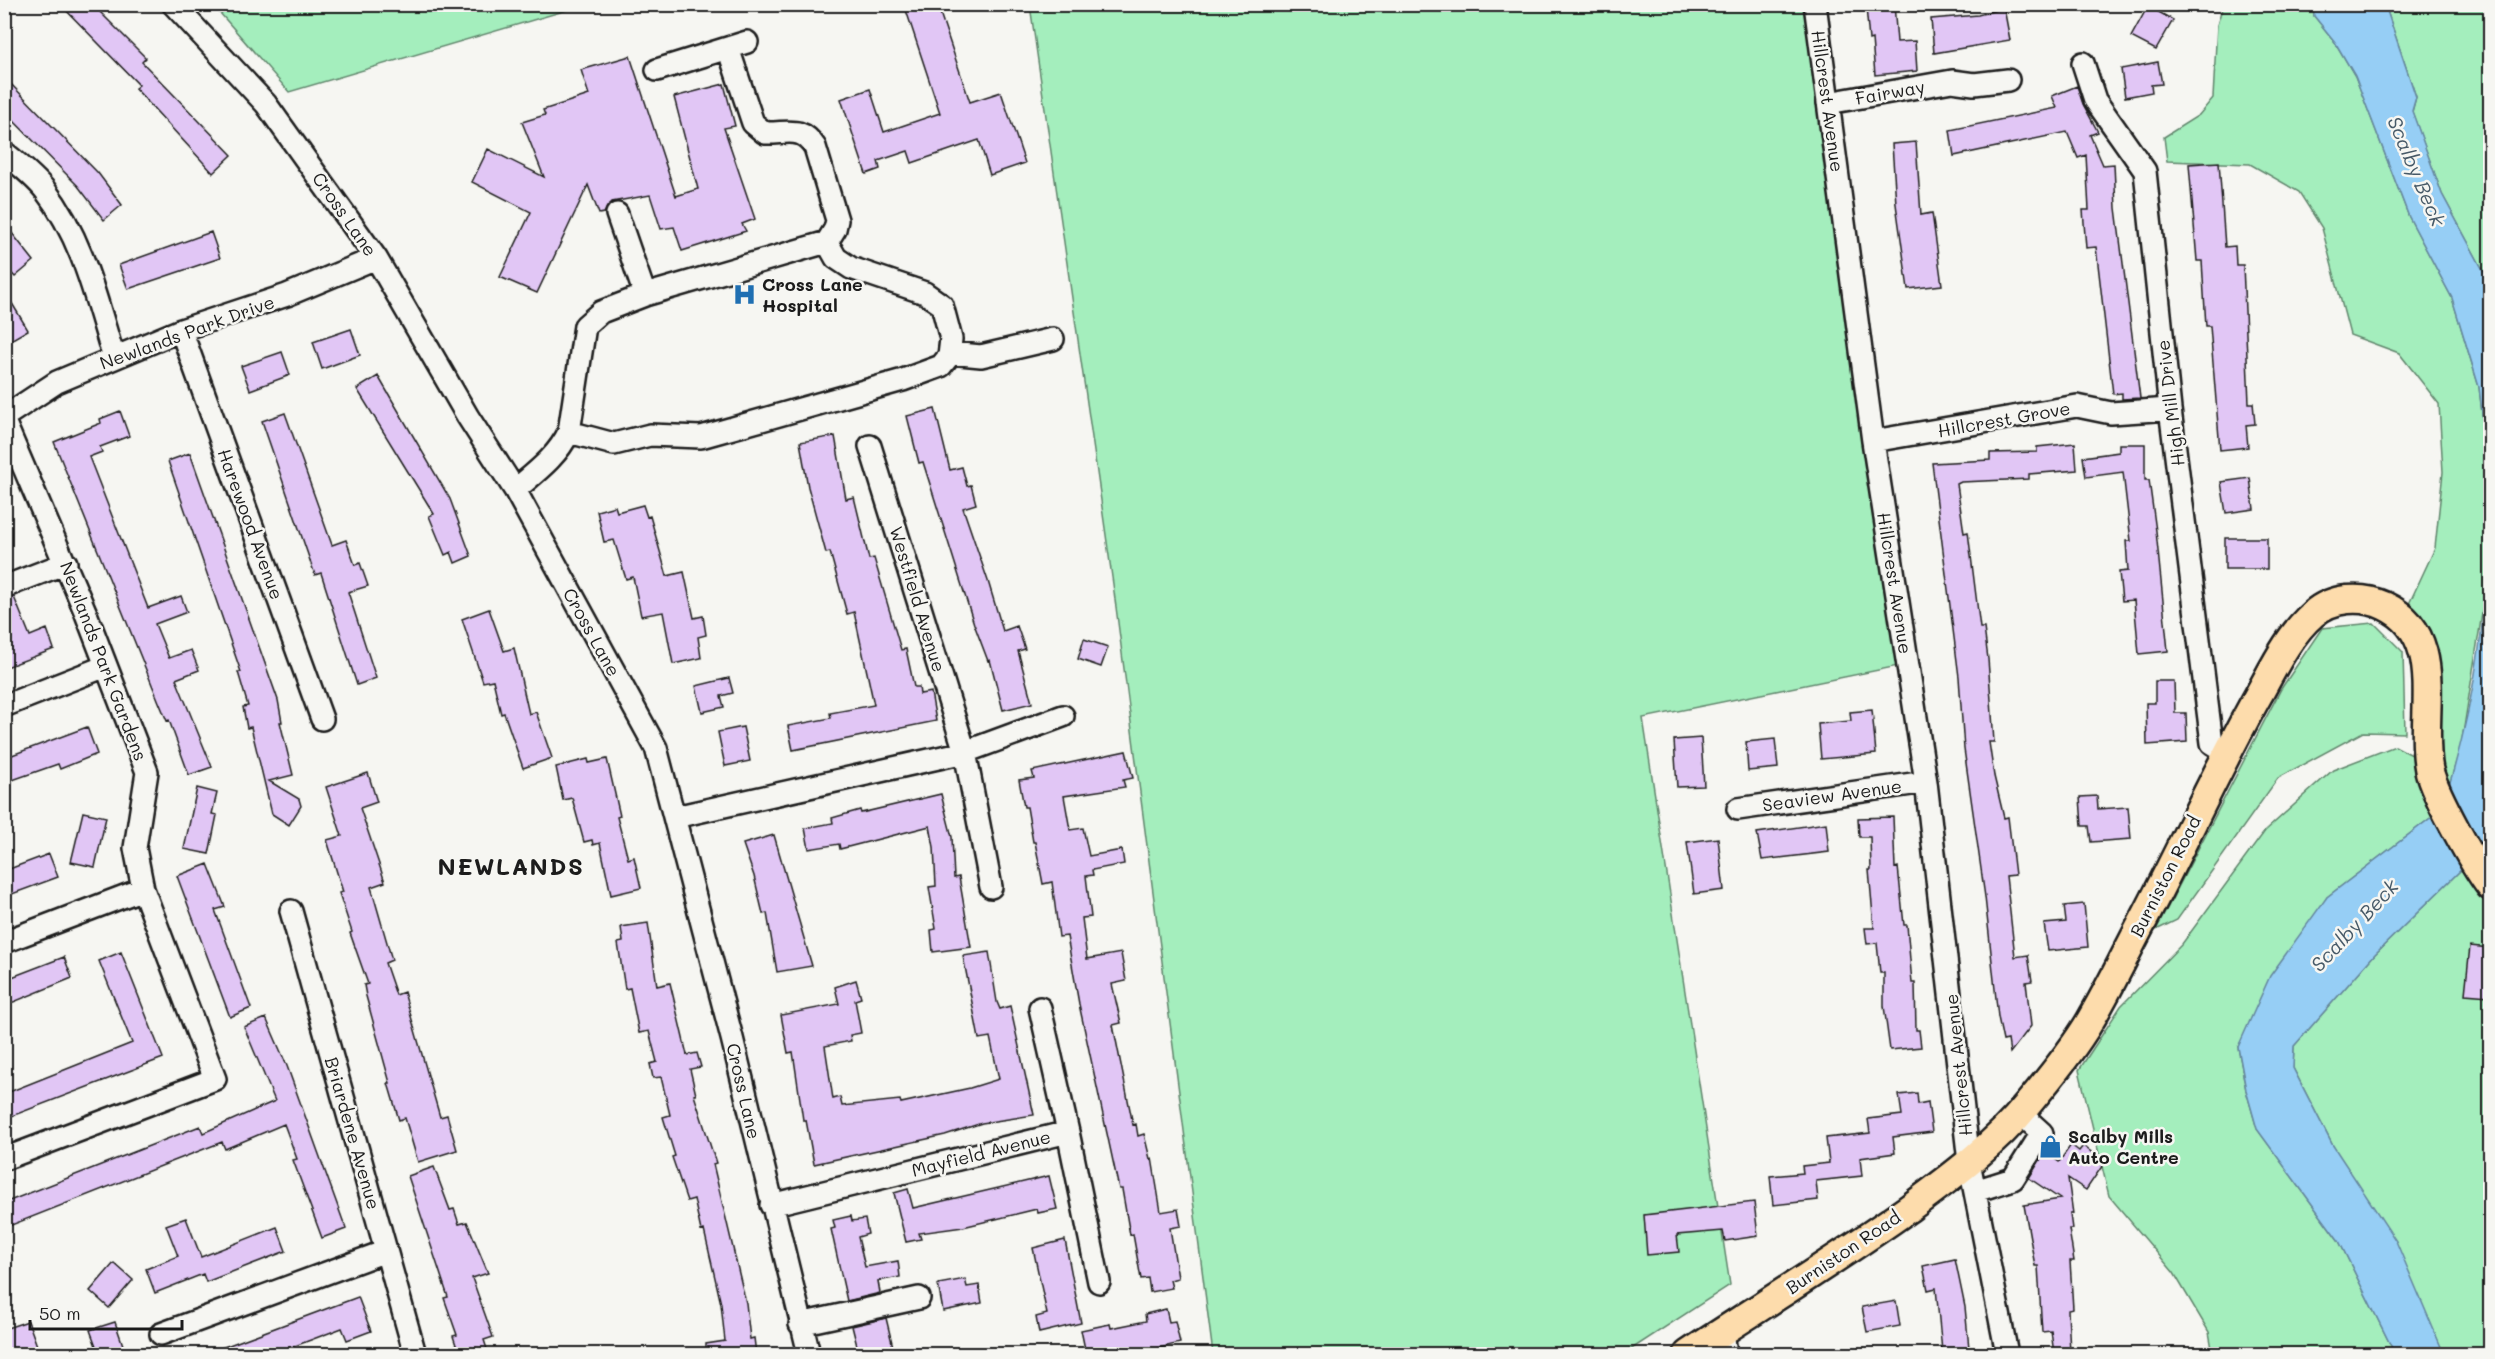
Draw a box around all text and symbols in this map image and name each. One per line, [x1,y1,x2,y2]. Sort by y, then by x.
street label: Hillcrest Avenue [1806,29,1850,173]
street label: Fairway [1853,74,1927,110]
water label: Scalby Beck [2382,112,2452,230]
street label: Cross Lane [307,167,383,261]
place label: Cross Lane Hospital [762,272,863,317]
hospital icon: Cross Lane Hospital [731,281,757,307]
street label: Newlands Park Drive [96,289,278,375]
street label: High Mill Drive [2150,339,2190,467]
street label: Hillcrest Grove [1936,396,2072,442]
street label: Harewood Avenue [213,445,289,603]
street label: Hillcrest Avenue [1872,511,1918,655]
street label: Westfield Avenue [884,523,952,675]
street label: Newlands Park Gardens [55,558,153,764]
street label: Cross Lane [558,583,626,681]
street label: Seaview Avenue [1761,773,1903,817]
street label: Burniston Road [2124,811,2206,941]
district label: NEWLANDS [437,850,585,881]
water label: Scalby Beck [2305,873,2404,977]
street label: Hillcrest Avenue [1939,993,1977,1137]
street label: Cross Lane [721,1041,767,1141]
street label: Briardene Avenue [320,1054,386,1212]
street label: Mayfield Avenue [909,1124,1053,1182]
place label: Scalby Mills Auto Centre [2068,1124,2179,1169]
shop icon: Scalby Mills Auto Centre [2037,1133,2063,1159]
street label: Burniston Road [1781,1205,1905,1299]
scale bar [30,1293,182,1331]
text: 50 m [39,1301,81,1325]

